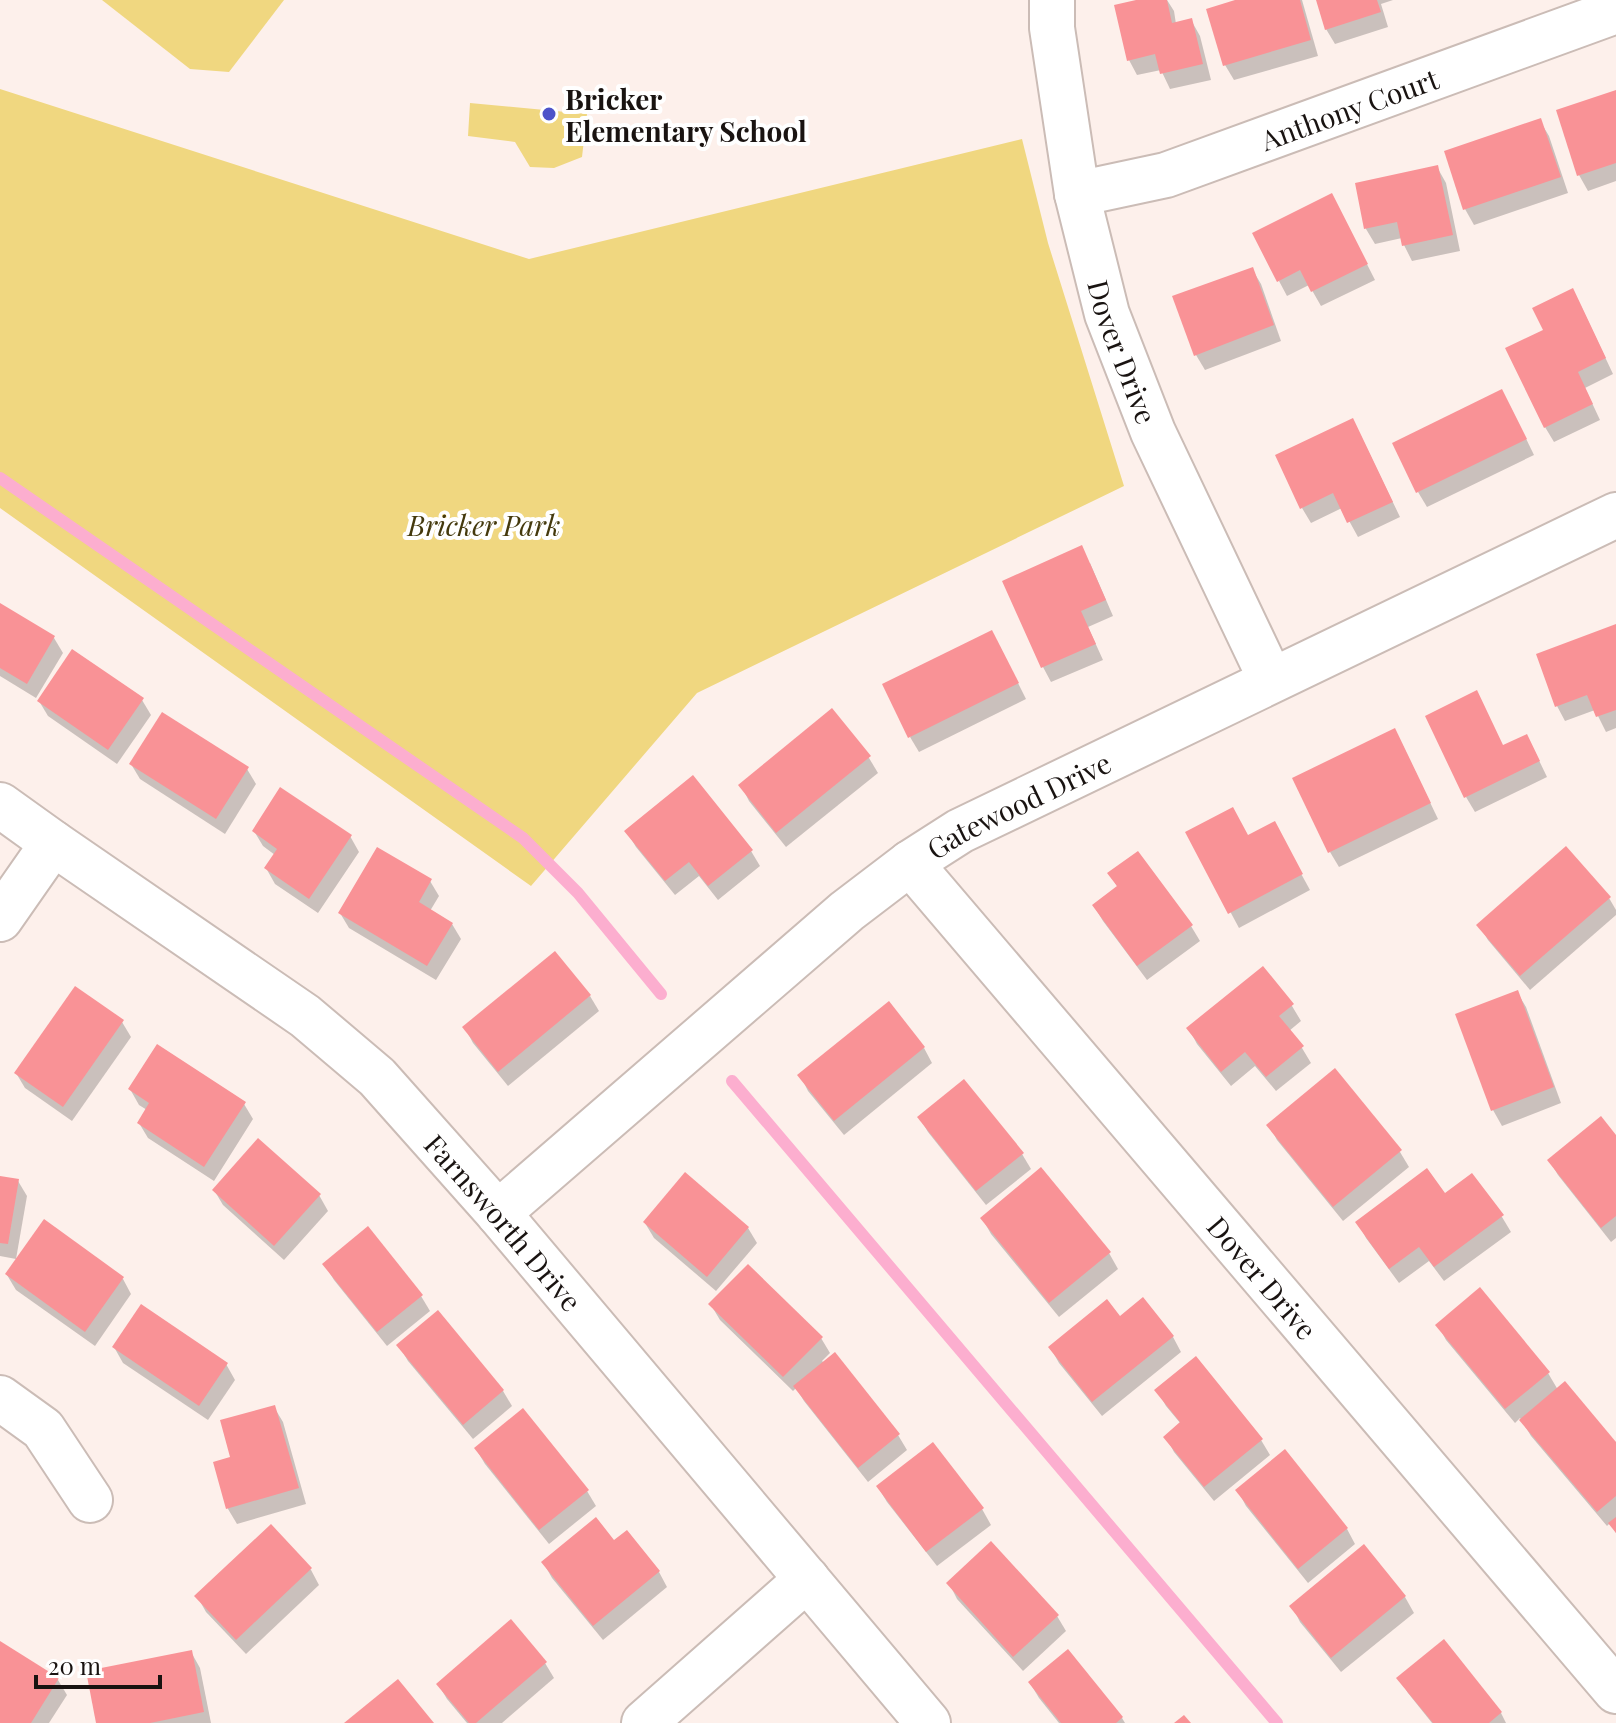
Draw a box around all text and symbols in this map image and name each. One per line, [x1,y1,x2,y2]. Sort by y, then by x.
street label: Anthony Court [1254,59,1444,158]
place label: Bricker Elementary School [565,80,807,149]
marker: Bricker Elementary School [540,105,558,123]
street label: Dover Drive [1081,276,1166,428]
park label: Bricker Park [407,506,560,543]
street label: Gatewood Drive [919,743,1116,866]
street label: Farnsworth Drive [417,1126,591,1318]
street label: Dover Drive [1200,1208,1326,1346]
scale bar [36,1639,160,1689]
text: 20 m [48,1649,101,1681]

